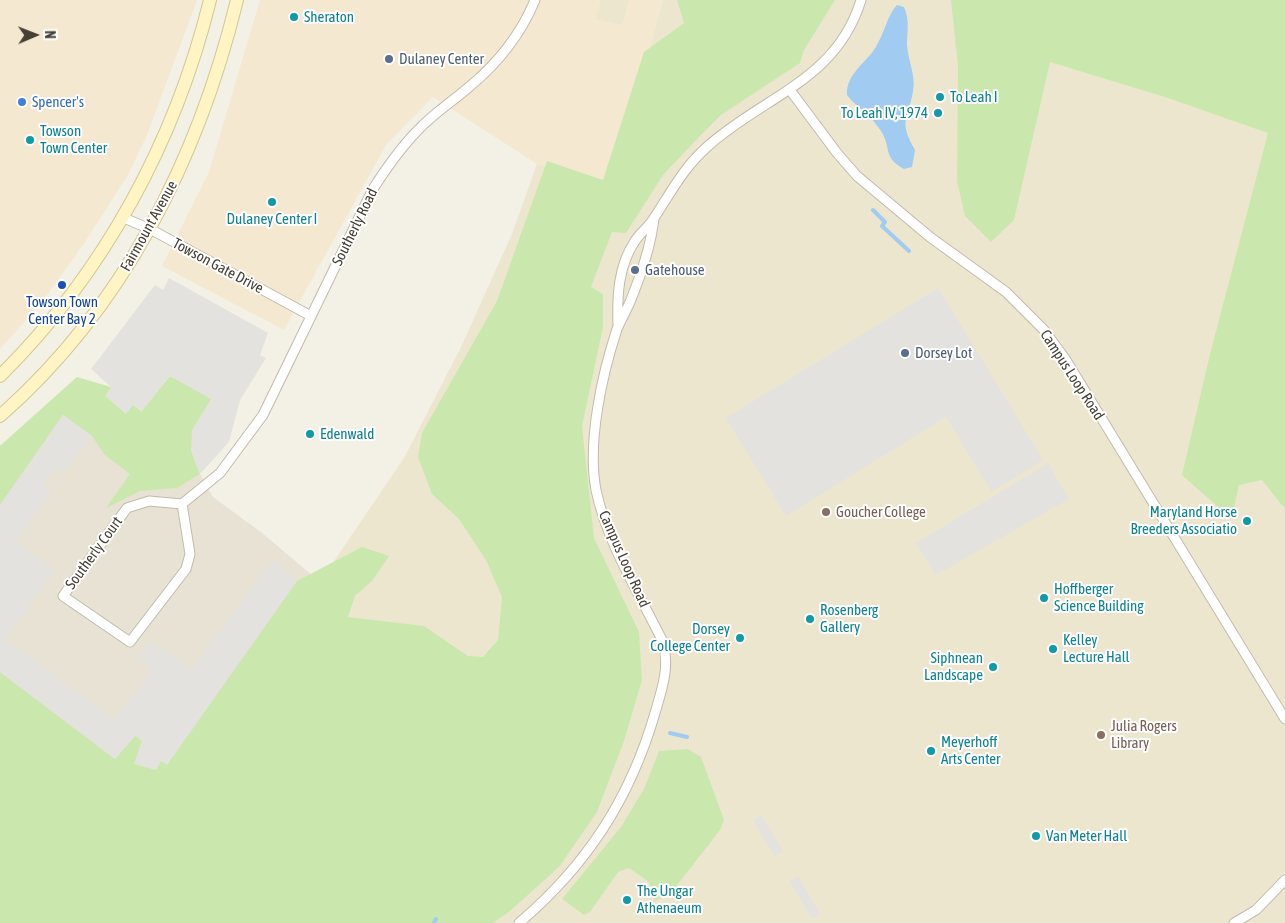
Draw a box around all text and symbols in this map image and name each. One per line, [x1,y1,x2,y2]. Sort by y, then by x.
place label: Sheraton [304,8,354,26]
north arrow [10,10,60,60]
marker: Sheraton [288,11,300,23]
text: N [42,30,58,39]
place label: Dulaney Center [399,50,484,68]
marker: Dulaney Center [383,53,395,65]
place label: To Leah I [950,88,998,106]
marker: To Leah I [934,91,946,103]
place label: Spencer's [32,93,84,111]
marker: Spencer's [16,96,28,108]
place label: To Leah IV, 1974 [841,104,928,122]
marker: To Leah IV, 1974 [932,107,944,119]
place label: Towson Town Center [40,122,107,157]
marker: Towson Town Center [24,134,36,146]
street label: Fairmount Avenue [117,178,181,274]
street label: Southerly Road [328,185,382,269]
marker: Dulaney Center I [266,196,278,208]
place label: Dulaney Center I [227,210,317,228]
street label: Towson Gate Drive [169,235,267,297]
place label: Gatehouse [645,261,705,279]
marker: Gatehouse [629,264,641,276]
marker: Towson Town Center Bay 2 [56,279,68,291]
place label: Towson Town Center Bay 2 [26,293,98,328]
street label: Campus Loop Road [1036,327,1108,423]
place label: Dorsey Lot [915,344,972,362]
marker: Dorsey Lot [899,347,911,359]
place label: Edenwald [320,425,374,443]
marker: Edenwald [304,428,316,440]
place label: Goucher College [836,503,926,521]
place label: Maryland Horse Breeders Associatio [1131,503,1237,538]
marker: Goucher College [820,506,832,518]
street label: Campus Loop Road [595,508,653,610]
street label: Southerly Court [62,513,126,593]
marker: Maryland Horse Breeders Associatio [1241,515,1253,527]
place label: Hoffberger Science Building [1054,580,1144,615]
marker: Hoffberger Science Building [1038,592,1050,604]
place label: Rosenberg Gallery [820,601,878,636]
marker: Rosenberg Gallery [804,613,816,625]
place label: Dorsey College Center [650,620,730,655]
place label: Kelley Lecture Hall [1063,631,1130,666]
marker: Dorsey College Center [734,632,746,644]
marker: Kelley Lecture Hall [1047,643,1059,655]
place label: Siphnean Landscape [924,649,983,684]
marker: Siphnean Landscape [987,661,999,673]
place label: Julia Rogers Library [1111,717,1177,752]
marker: Julia Rogers Library [1095,729,1107,741]
place label: Meyerhoff Arts Center [941,733,1001,768]
marker: Meyerhoff Arts Center [925,745,937,757]
place label: Van Meter Hall [1046,827,1127,845]
marker: Van Meter Hall [1030,830,1042,842]
place label: The Ungar Athenaeum [637,882,702,917]
marker: The Ungar Athenaeum [621,894,633,906]

